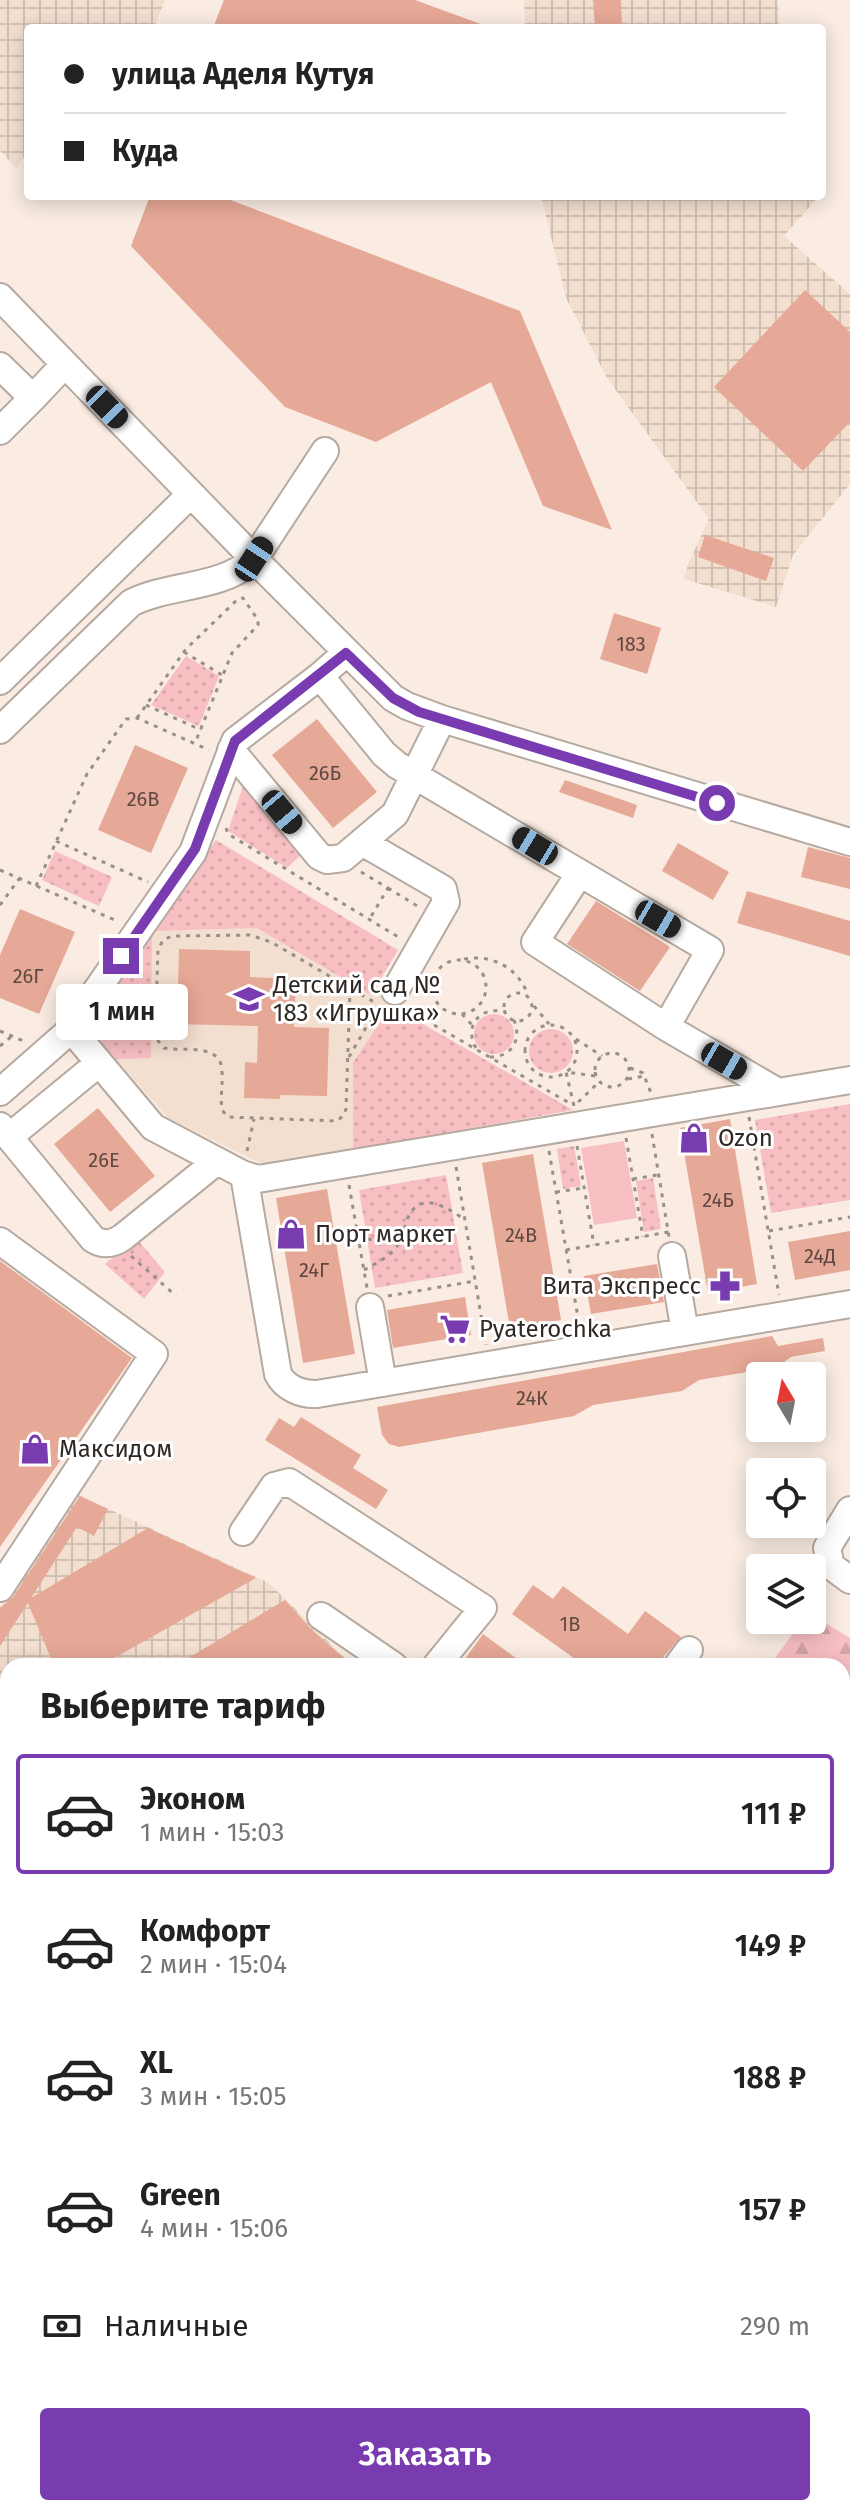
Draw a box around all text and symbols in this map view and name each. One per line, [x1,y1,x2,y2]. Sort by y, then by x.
text: улица Аделя Кутуя [112,56,374,92]
text: Куда [112,133,178,169]
car [82,381,132,433]
car [231,532,277,586]
house number: 183 [616,632,646,656]
house number: 26Б [309,761,341,785]
route start [699,785,735,821]
car [257,786,307,838]
house number: 26В [127,787,159,811]
car [508,823,562,869]
car [631,897,685,941]
route end [103,938,139,974]
house number: 26Г [13,964,43,988]
place label: Детский сад № 183 «Игрушка» [272,971,440,1027]
school or university icon: Детский сад № 183 «Игрушка» [232,982,266,1016]
callout: 1 мин [55,984,187,1040]
text: 1 мин [89,996,155,1027]
car [697,1039,751,1083]
shop icon: Ozon [677,1121,711,1155]
place label: Ozon [718,1124,773,1152]
house number: 26Е [88,1148,120,1172]
house number: 24Б [702,1188,734,1212]
shop icon: Порт маркет [274,1217,308,1251]
place label: Порт маркет [315,1220,455,1248]
house number: 24В [505,1223,537,1247]
house number: 24Д [804,1244,836,1268]
house number: 24Г [299,1258,329,1282]
pharmacy icon: Вита Экспресс [708,1269,742,1303]
place label: Вита Экспресс [542,1272,701,1300]
supermarket icon: Pyaterochka [438,1312,472,1346]
place label: Pyaterochka [479,1315,612,1343]
north arrow [746,1362,826,1442]
map controls [746,1362,826,1634]
house number: 24К [516,1386,548,1410]
shop icon: Максидом [18,1432,52,1466]
place label: Максидом [59,1435,172,1463]
button: locate [746,1458,826,1538]
button: layers [746,1554,826,1634]
house number: 1В [560,1612,580,1636]
text: Выберите тариф [40,1684,326,1728]
icon: car [44,1778,116,1850]
text: Эконом [140,1781,245,1817]
text: 111 ₽ [741,1796,806,1832]
text: 1 мин · 15:03 [140,1817,284,1848]
icon: car [44,1910,116,1982]
text: Комфорт [140,1913,270,1949]
text: 149 ₽ [735,1928,806,1964]
text: 2 мин · 15:04 [140,1949,287,1980]
icon: car [44,2042,116,2114]
text: XL [140,2045,173,2081]
text: 188 ₽ [733,2060,806,2096]
text: 3 мин · 15:05 [140,2081,286,2112]
icon: car [44,2174,116,2246]
text: Green [140,2177,221,2213]
text: 157 ₽ [739,2192,806,2228]
text: 4 мин · 15:06 [140,2213,288,2244]
icon: cash [40,2304,84,2348]
text: Наличные [104,2308,249,2344]
text: 290 m [740,2311,810,2342]
button: Заказать [40,2408,810,2500]

